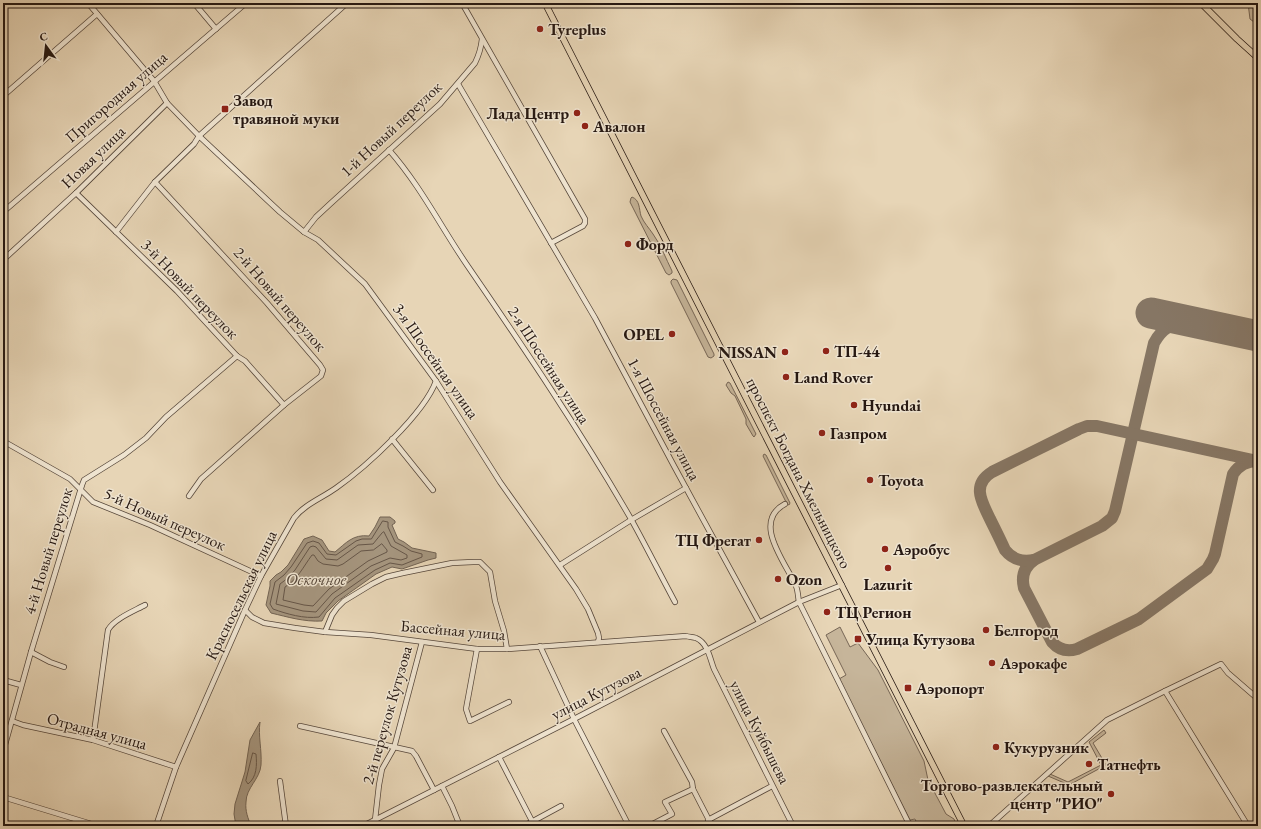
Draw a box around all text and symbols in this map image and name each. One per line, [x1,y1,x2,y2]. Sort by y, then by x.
place label: Tyreplus [548,19,606,40]
marker: Tyreplus [535,24,545,34]
north arrow [26,26,66,66]
text: С [38,29,49,44]
street label: Пригородная улица [60,46,172,147]
street label: 1-й Новый переулок [336,76,447,182]
place label: Завод травяной муки [233,90,340,129]
place label: Лада Центр [486,103,569,124]
marker: Завод травяной муки [220,104,230,114]
marker: Лада Центр [572,108,582,118]
place label: Авалон [592,116,645,137]
street label: Новая улица [56,121,130,193]
marker: Авалон [580,121,590,131]
street label: 3-й Новый переулок [137,234,243,344]
place label: Форд [636,234,674,255]
marker: Форд [623,239,633,249]
street label: 2-й Новый переулок [229,242,331,356]
street label: 3-я Шоссейная улица [388,299,484,423]
street label: 2-я Шоссейная улица [503,302,595,428]
place label: OPEL [624,324,665,345]
marker: OPEL [667,329,677,339]
place label: ТП-44 [834,341,880,362]
place label: NISSAN [718,342,777,363]
marker: ТП-44 [821,346,831,356]
marker: NISSAN [780,347,790,357]
street label: 1-я Шоссейная улица [623,354,706,485]
place label: Land Rover [794,367,873,388]
marker: Land Rover [781,372,791,382]
street label: проспект Богдана Хмельницкого [742,374,856,572]
place label: Hyundai [862,395,921,416]
marker: Hyundai [849,400,859,410]
place label: Газпром [830,423,888,444]
marker: Газпром [817,428,827,438]
place label: Toyota [878,470,925,491]
marker: Toyota [865,475,875,485]
street label: 5-й Новый переулок [101,483,230,555]
street label: 4-й Новый переулок [19,485,77,617]
street label: Красносельская улица [200,526,282,663]
place label: ТЦ Фрегат [675,530,752,551]
marker: ТЦ Фрегат [754,535,764,545]
place label: Аэробус [892,539,950,560]
marker: Аэробус [880,544,890,554]
marker: Lazurit [883,563,893,573]
water label: Оскочное [286,568,346,590]
place label: Ozon [786,569,822,590]
marker: Ozon [773,574,783,584]
place label: Lazurit [863,574,913,595]
place label: ТЦ Регион [835,602,911,623]
marker: ТЦ Регион [822,607,832,617]
street label: Бассейная улица [400,615,507,645]
place label: Белгород [994,620,1059,641]
marker: Белгород [981,625,991,635]
place label: Улица Кутузова [865,629,976,650]
marker: Улица Кутузова [853,634,863,644]
street label: 2-й переулок Кутузова [357,643,417,787]
place label: Аэрокафе [999,653,1067,674]
marker: Аэрокафе [987,658,997,668]
street label: улица Кутузова [548,661,645,725]
street label: улица Куйбышева [725,677,795,788]
place label: Аэропорт [915,678,985,699]
marker: Аэропорт [903,683,913,693]
street label: Отрадная улица [45,708,150,755]
place label: Кукурузник [1004,737,1089,758]
marker: Кукурузник [991,742,1001,752]
place label: Татнефть [1097,754,1161,775]
marker: Татнефть [1084,759,1094,769]
place label: Торгово-развлекательный центр "РИО" [920,775,1104,814]
marker: Торгово-развлекательный центр "РИО" [1106,789,1116,799]

